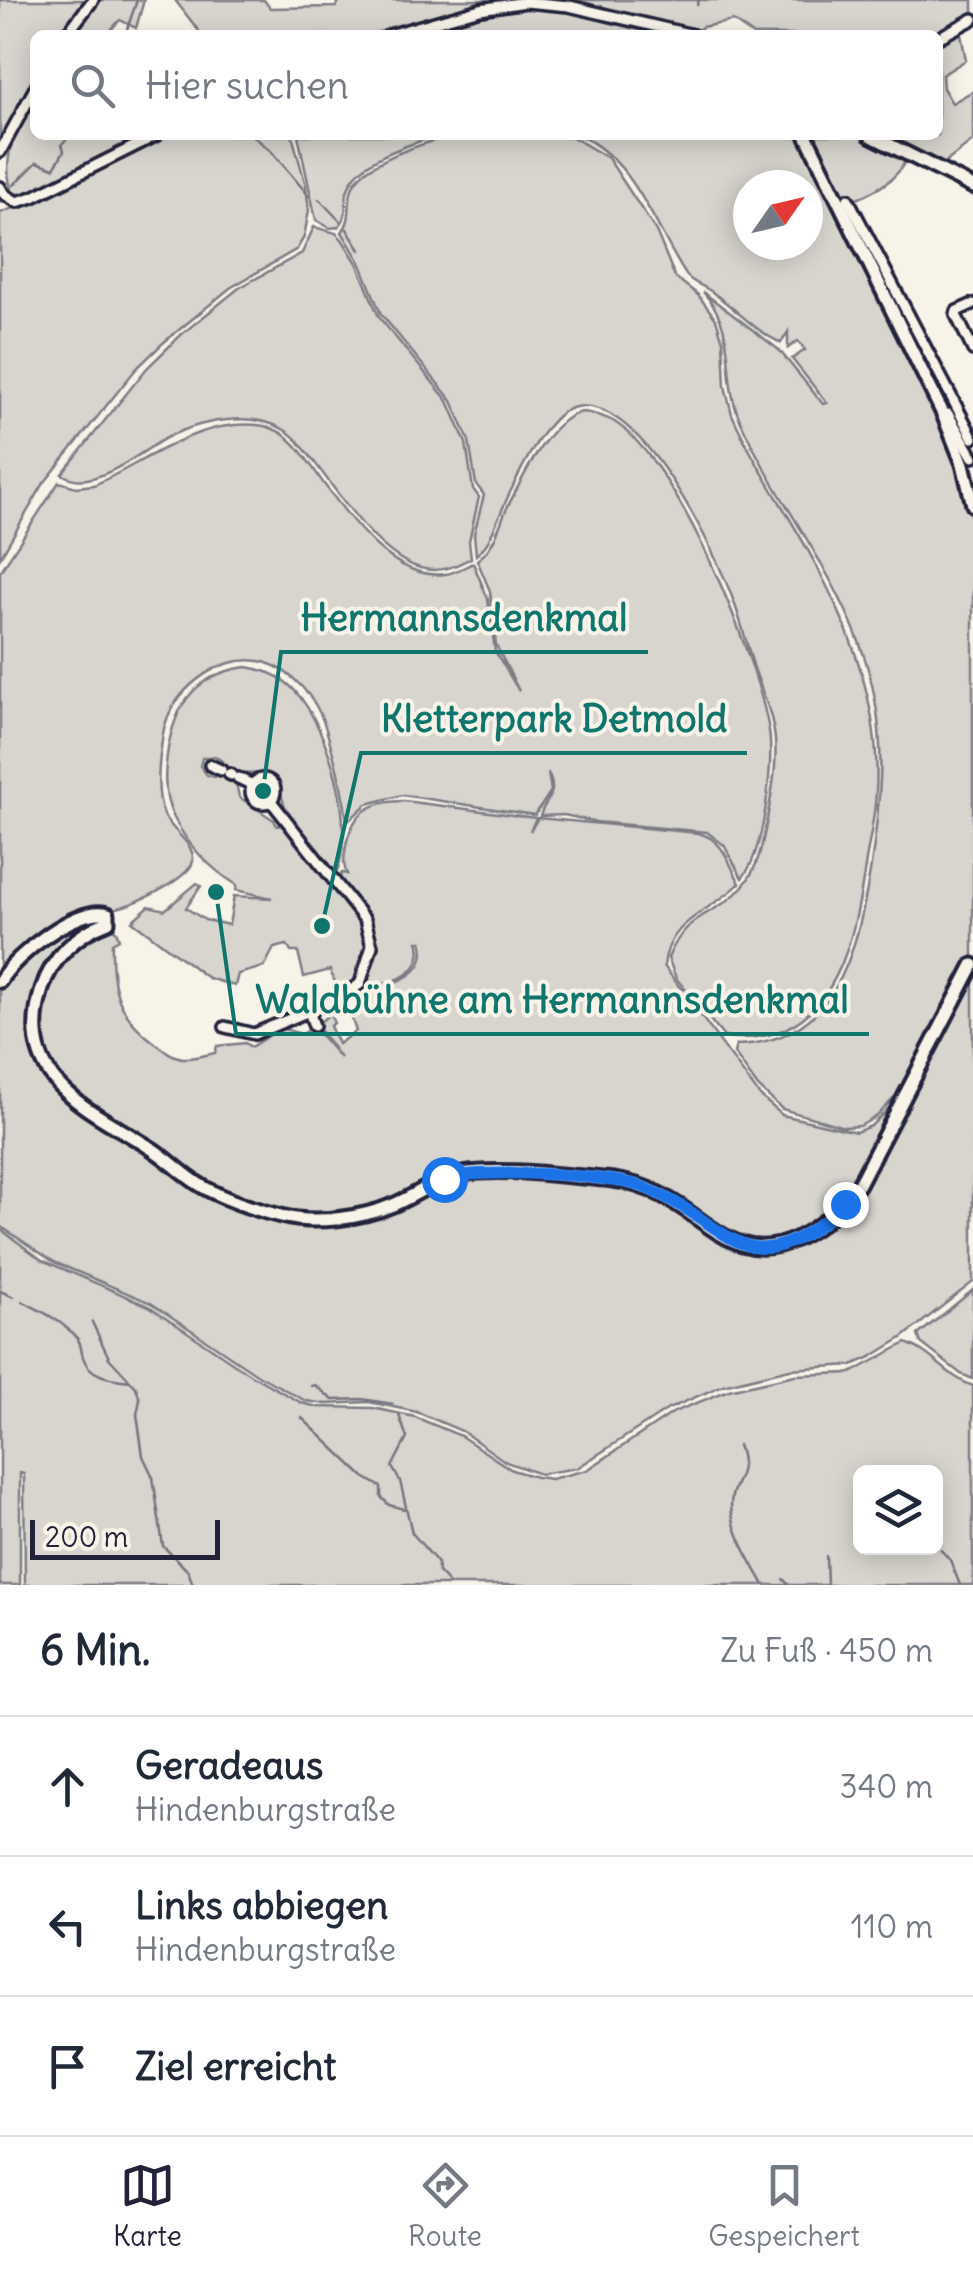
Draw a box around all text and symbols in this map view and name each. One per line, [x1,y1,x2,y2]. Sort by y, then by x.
search box [30,30,943,140]
icon: search [65,58,120,113]
text: Hier suchen [145,62,349,109]
north arrow [733,170,823,260]
callout: Hermannsdenkmal [281,584,648,652]
text: Hermannsdenkmal [301,594,627,641]
callout: Kletterpark Detmold [361,685,747,753]
text: Kletterpark Detmold [381,695,727,742]
callout: Waldbühne am Hermannsdenkmal [236,966,869,1034]
text: Waldbühne am Hermannsdenkmal [255,976,849,1023]
route start [422,1157,468,1203]
route end [823,1182,869,1228]
map controls [853,1465,943,1555]
button: layers [853,1465,943,1555]
scale bar [30,1515,220,1560]
text: 200 m [45,1519,128,1555]
text: 6 Min. [40,1624,151,1676]
text: Zu Fuß · 450 m [720,1630,933,1671]
text: Geradeaus [135,1742,323,1789]
icon: ahead [40,1759,95,1814]
text: 340 m [840,1766,933,1807]
text: Hindenburgstraße [135,1789,396,1830]
text: Links abbiegen [135,1882,388,1929]
icon: left [40,1899,95,1954]
text: 110 m [851,1906,933,1947]
text: Hindenburgstraße [135,1929,396,1970]
icon: arrive [40,2039,95,2094]
text: Ziel erreicht [135,2043,336,2090]
tab: Karte [113,2158,182,2254]
tab: Route [408,2158,482,2254]
tab: Gespeichert [708,2158,860,2254]

